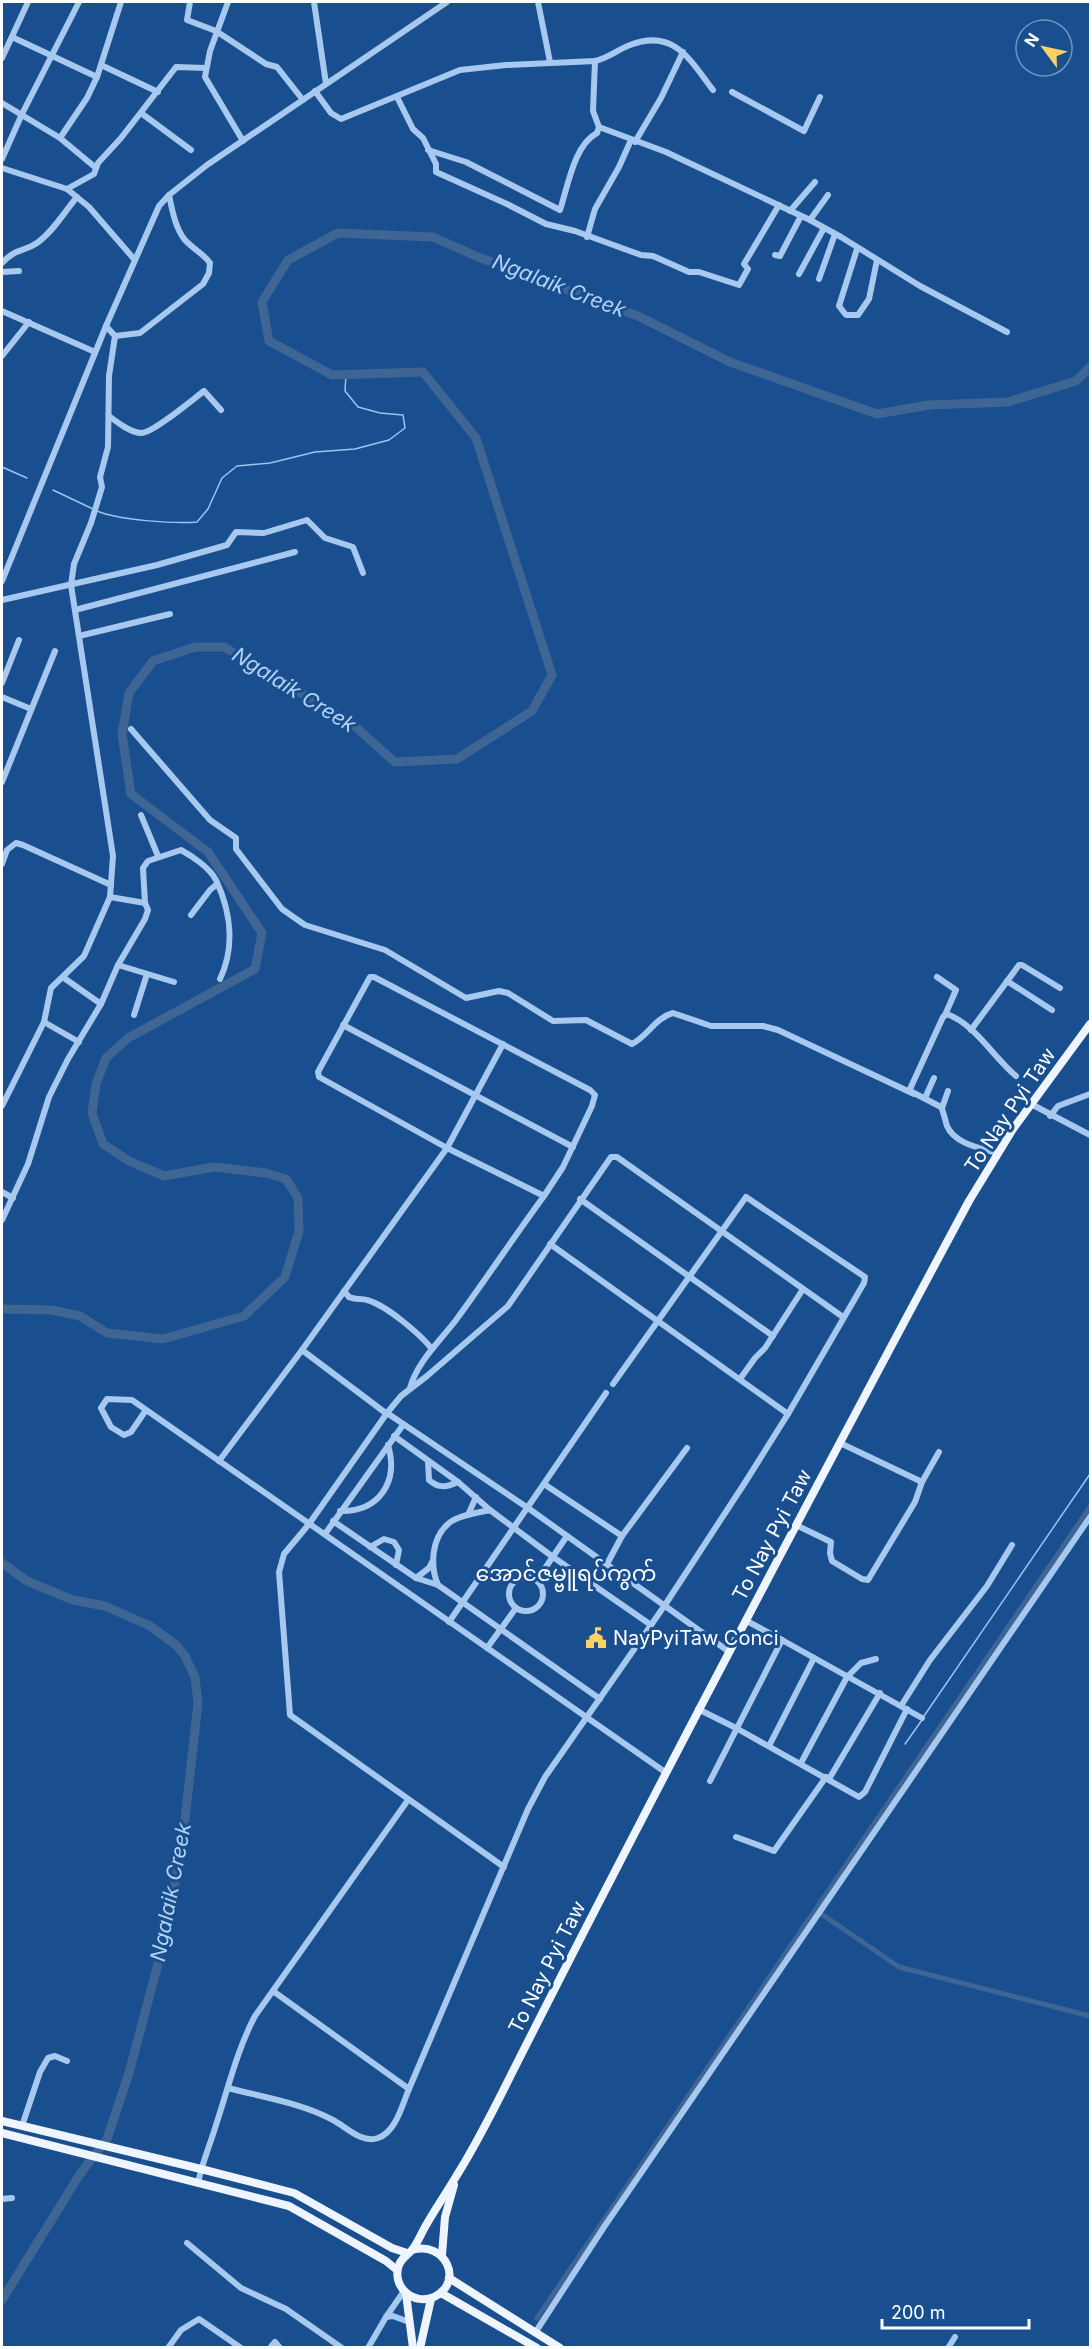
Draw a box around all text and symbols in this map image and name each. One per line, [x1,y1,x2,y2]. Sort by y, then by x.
north arrow [1014,18,1074,78]
text: N [1020,29,1043,50]
water label: Ngalaik Creek [489,249,630,323]
water label: Ngalaik Creek [228,642,361,738]
street label: To Nay Pyi Taw [959,1043,1061,1177]
street label: To Nay Pyi Taw [727,1465,817,1605]
district label: အောင်ဇမ္ဗူရပ်ကွက် [476,1558,656,1592]
public building icon: NayPyiTaw Conci [584,1626,608,1650]
place label: NayPyiTaw Conci [613,1626,779,1650]
water label: Ngalaik Creek [145,1820,196,1963]
street label: To Nay Pyi Taw [503,1897,591,2037]
scale bar [882,2292,1029,2330]
text: 200 m [891,2302,946,2323]

